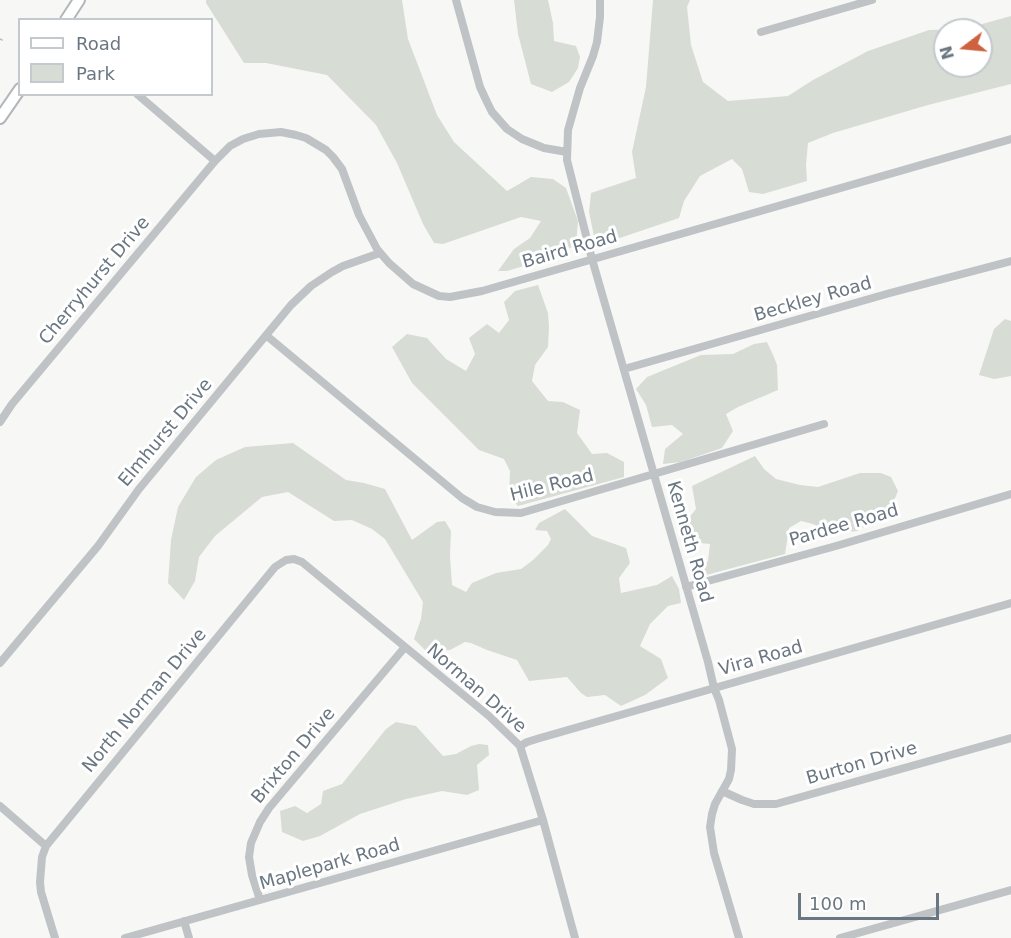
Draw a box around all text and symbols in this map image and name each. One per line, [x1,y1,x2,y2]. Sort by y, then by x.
legend [18,18,213,96]
north arrow [933,18,993,78]
text: Road [76,33,121,54]
text: N [936,44,958,62]
text: Park [76,63,115,84]
street label: Cherryhurst Drive [35,213,155,349]
street label: Baird Road [520,226,620,274]
street label: Beckley Road [752,273,874,327]
street label: Elmhurst Drive [115,375,217,491]
street label: Hile Road [508,465,596,507]
street label: Kenneth Road [661,479,717,605]
street label: Pardee Road [787,500,901,552]
street label: North Norman Drive [78,625,212,777]
street label: Vira Road [717,637,805,681]
street label: Norman Drive [422,640,530,738]
street label: Brixton Drive [248,704,340,808]
street label: Burton Drive [804,738,920,790]
street label: Maplepark Road [257,835,403,895]
scale bar [801,881,942,919]
text: 100 m [809,893,867,914]

